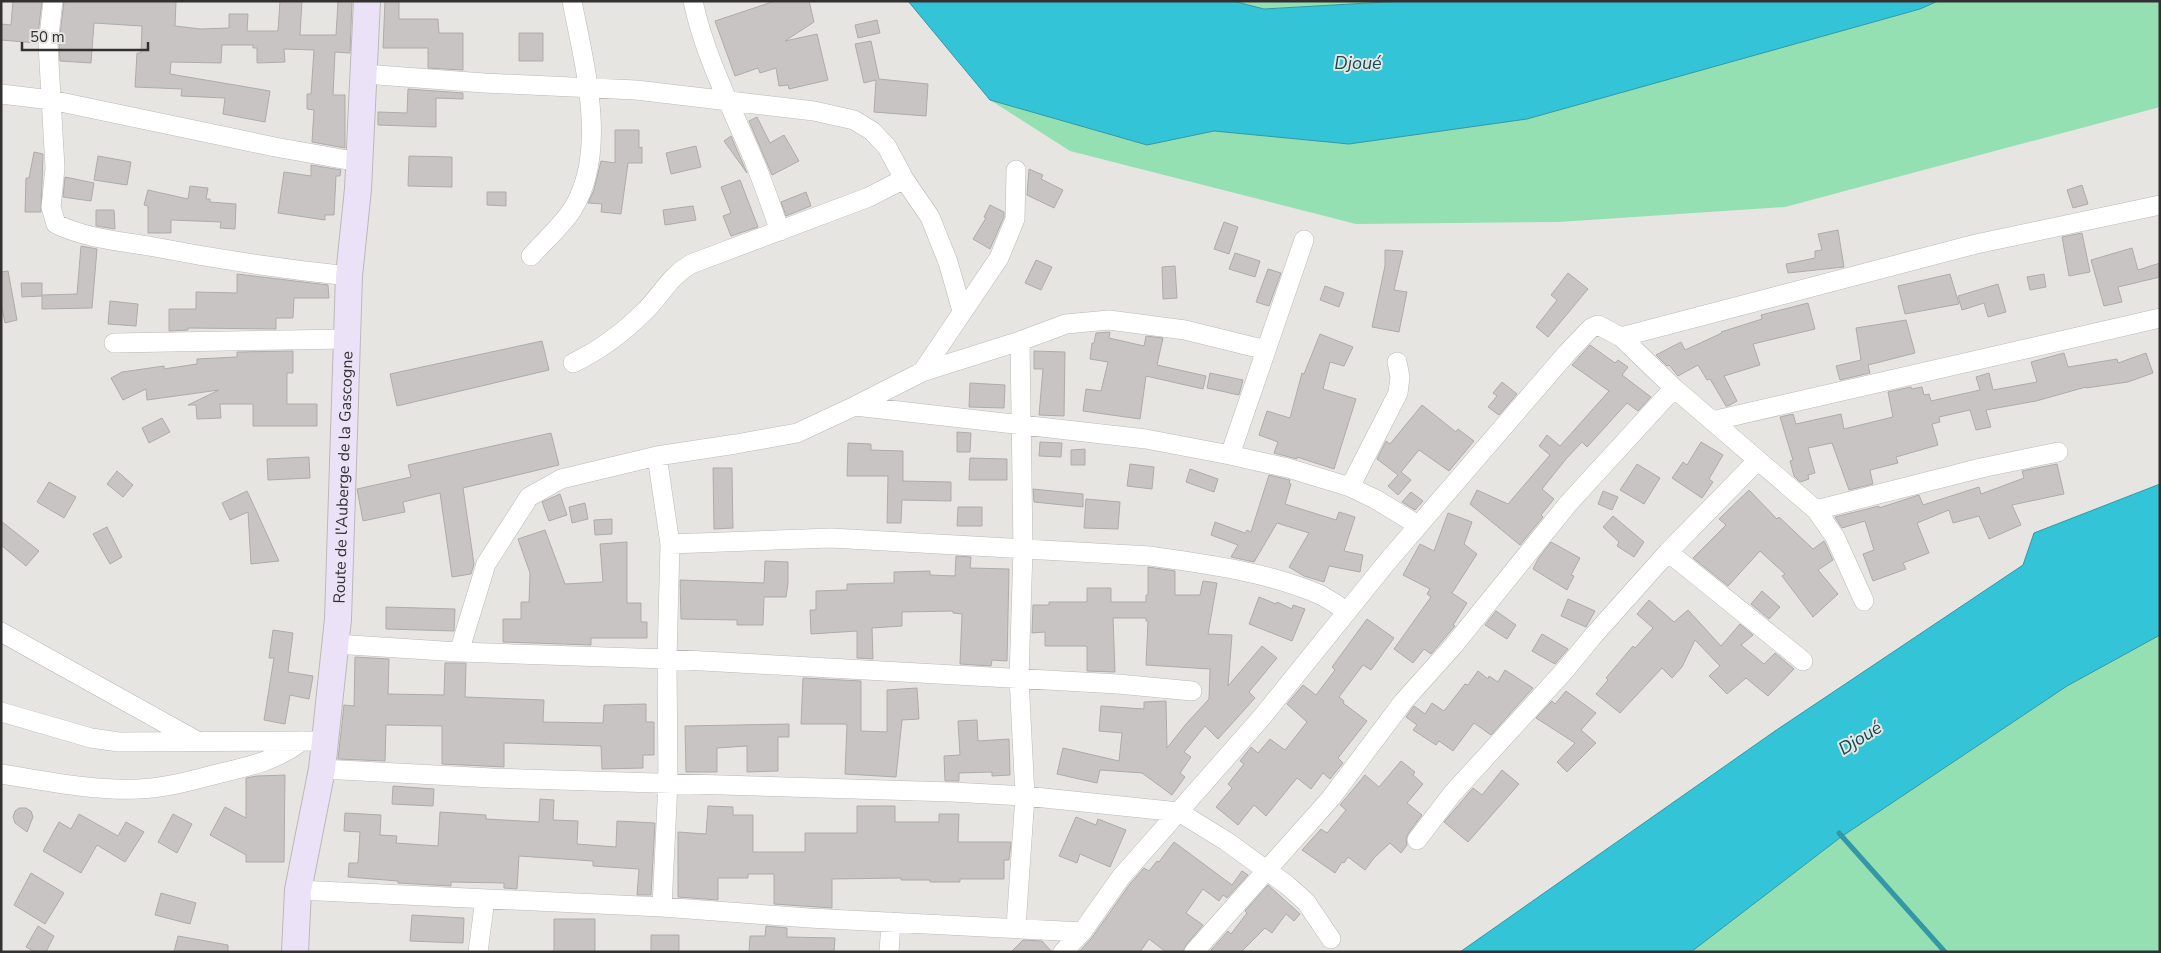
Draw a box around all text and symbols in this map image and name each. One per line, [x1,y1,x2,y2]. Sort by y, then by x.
scale bar [22,20,149,52]
text: 50 m [30,27,65,47]
water label: Djoué [1334,51,1382,75]
street label: Route de l'Auberge de la Gascogne [328,351,359,604]
water label: Djoué [1834,715,1887,761]

